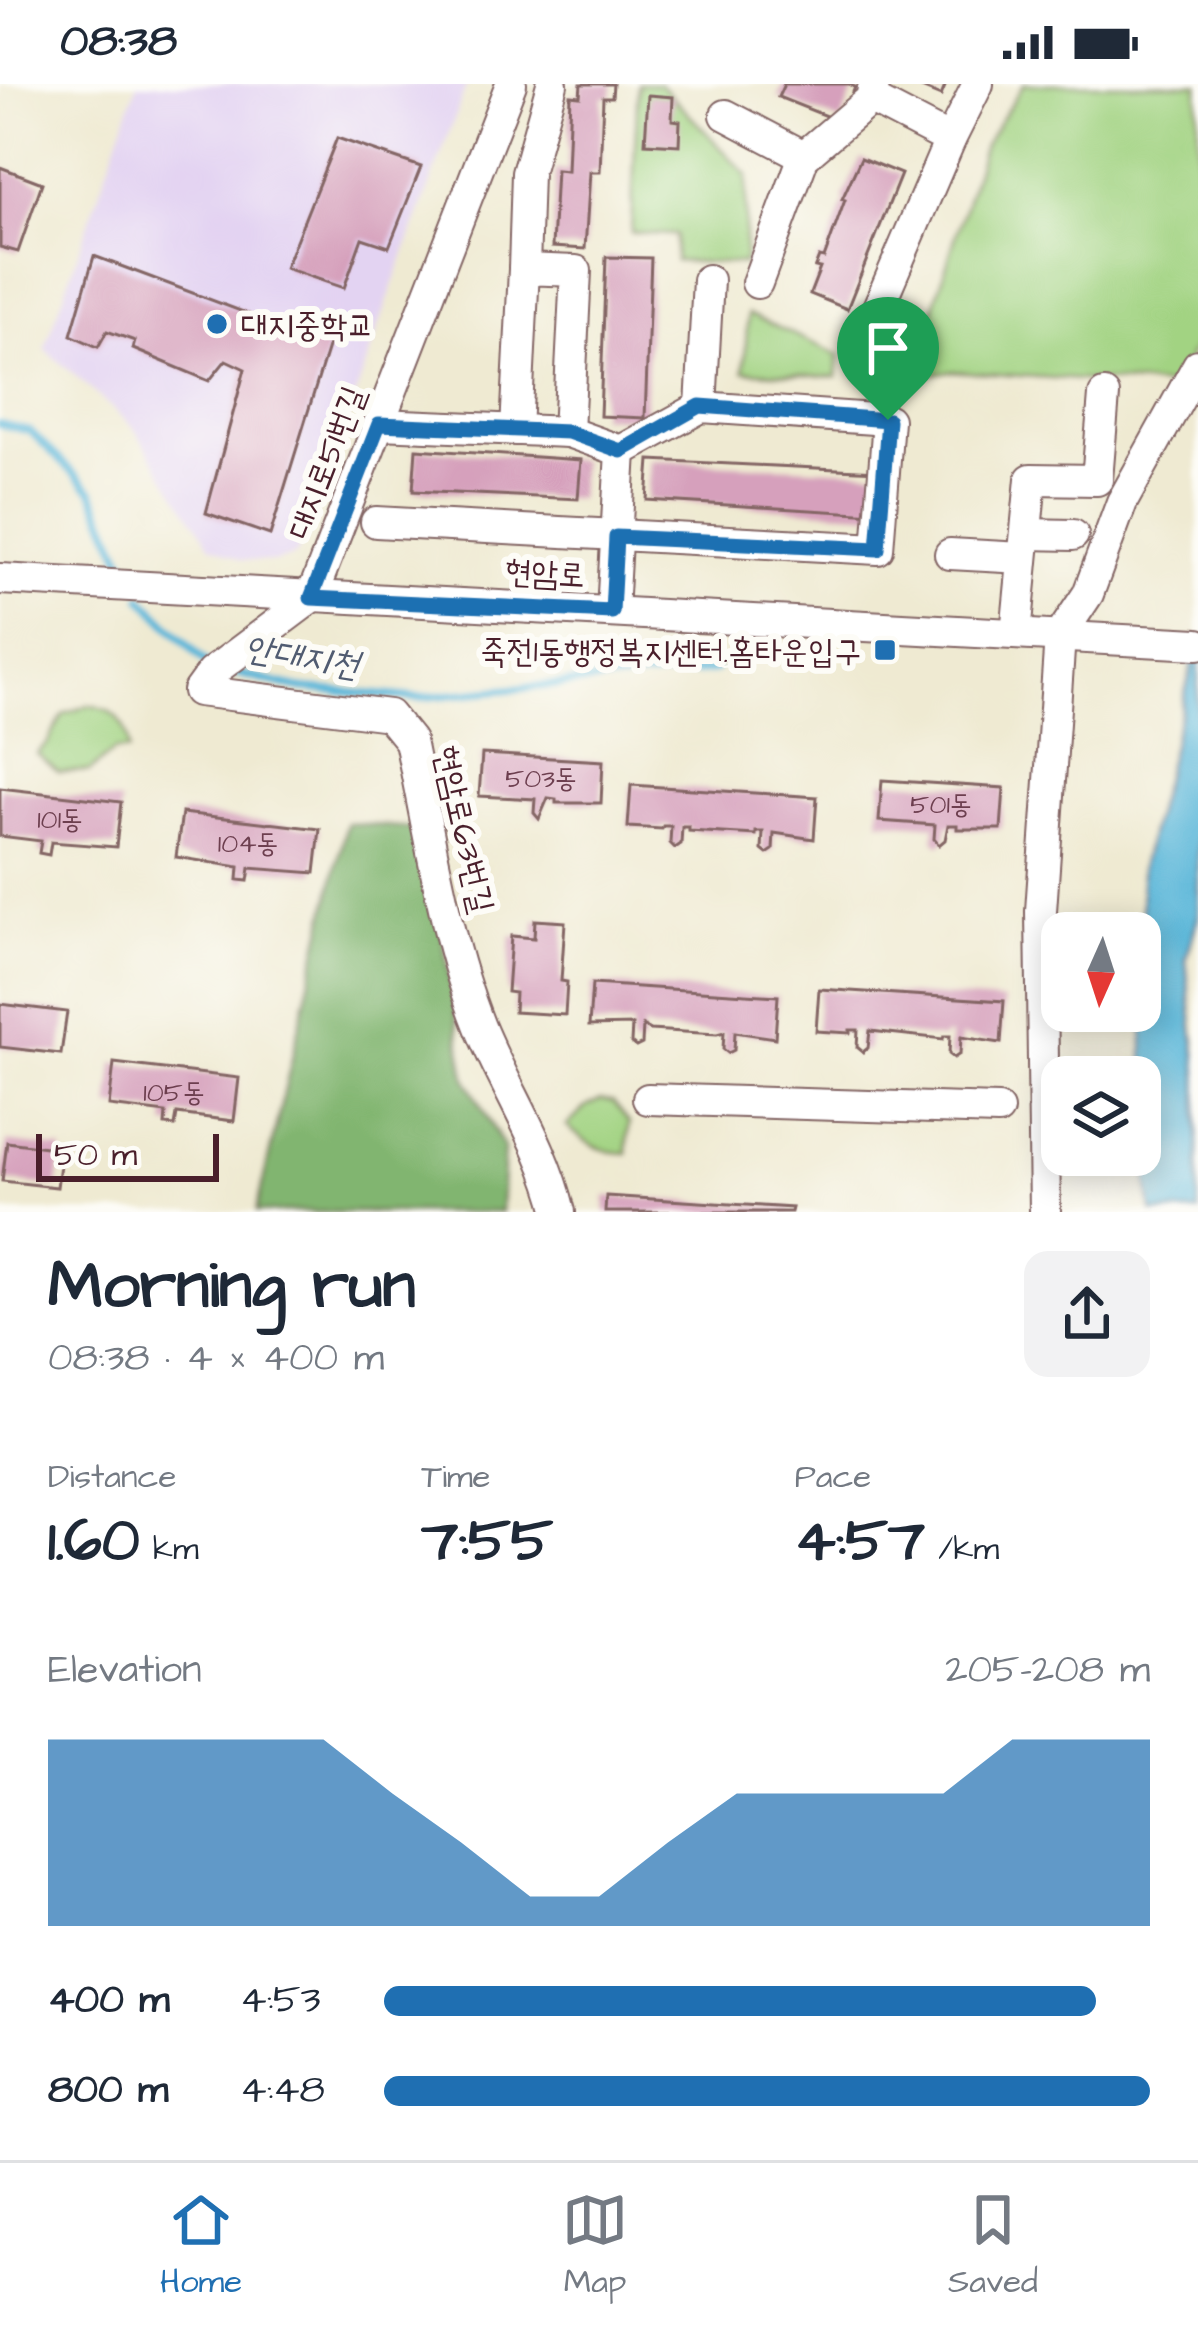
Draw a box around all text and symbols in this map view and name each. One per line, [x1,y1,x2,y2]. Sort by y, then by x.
text: 08:38 [60,11,177,73]
pin [837,297,939,420]
place label: 대지중학교 [241,303,374,349]
marker: 대지중학교 [204,311,230,337]
icon: arrive [855,315,921,381]
street label: 대지로51번길 [277,380,377,546]
street label: 현암로 [504,549,586,599]
water label: 안대지천 [240,623,366,692]
place label: 죽전1동행정복지센터.홈타운입구 [480,629,861,675]
marker: 죽전1동행정복지센터.홈타운입구 [872,637,898,663]
street label: 현암로63번길 [421,741,505,918]
house number: 503동 [505,760,577,798]
house number: 501동 [910,786,972,824]
house number: 101동 [37,801,83,839]
house number: 104동 [218,825,278,863]
north arrow [1041,912,1161,1032]
map controls [1041,912,1161,1176]
button: layers [1041,1056,1161,1176]
house number: 105동 [143,1074,205,1112]
scale bar [36,1128,219,1181]
text: 50 m [54,1132,137,1178]
text: Morning run [48,1241,416,1333]
button: share [1024,1251,1150,1377]
text: 08:38 · 4 × 400 m [48,1332,384,1386]
text: Distance [48,1454,176,1500]
text: Time [421,1454,490,1500]
text: Pace [795,1454,871,1500]
text: 1.60 [48,1500,140,1583]
text: 7:55 [421,1500,553,1583]
text: 4:57 [795,1500,925,1583]
text: km [140,1526,199,1572]
text: /km [925,1526,999,1572]
text: Elevation [48,1644,202,1698]
text: 205–208 m [945,1644,1150,1698]
text: 400 m [48,1974,170,2028]
text: 4:53 [240,1974,321,2028]
text: 800 m [48,2064,168,2118]
text: 4:48 [240,2064,325,2118]
tab: Home [160,2187,242,2305]
tab: Map [562,2187,628,2305]
tab: Saved [948,2187,1038,2305]

